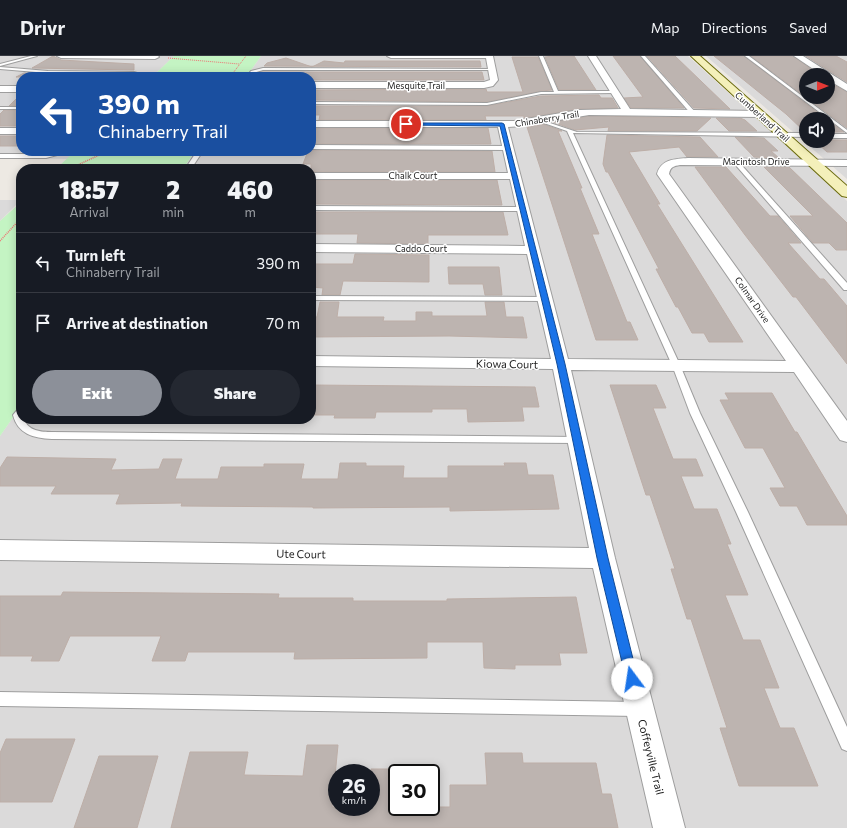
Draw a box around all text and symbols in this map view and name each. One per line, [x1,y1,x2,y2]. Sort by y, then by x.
text: Drivr [20,16,65,39]
text: Map [651,19,680,36]
text: Directions [702,19,767,36]
text: Saved [789,19,827,36]
north arrow [799,68,835,104]
map controls [799,68,835,148]
street label: Mesquite Trail [387,80,445,91]
text: 390 m [98,86,180,120]
icon: left [32,88,84,140]
street label: Cumberland Trail [733,89,792,144]
pin [389,107,423,141]
street label: Chinaberry Trail [514,108,580,129]
button: sound [799,112,835,148]
icon: arrive [395,113,417,135]
text: Chinaberry Trail [98,120,228,142]
street label: Macintosh Drive [723,156,790,167]
street label: Chalk Court [389,170,438,181]
text: 18:57 [59,175,119,204]
text: 2 [166,175,180,204]
text: 460 [227,175,273,204]
text: Arrival [69,204,109,220]
text: min [162,204,184,220]
text: m [244,204,256,220]
street label: Caddo Court [395,243,447,254]
text: Turn left [66,246,125,264]
icon: left [32,252,54,274]
text: 390 m [257,254,300,272]
text: Chinaberry Trail [66,264,160,280]
street label: Colmar Drive [733,275,772,325]
icon: arrive [32,312,54,334]
text: Arrive at destination [66,314,208,332]
text: 70 m [266,314,300,332]
street label: Kiowa Court [476,356,539,371]
button: Exit [32,370,162,416]
button: Share [170,370,300,416]
street label: Ute Court [276,547,326,560]
position arrow [611,658,653,700]
street label: Coffeyville Trail [636,718,667,796]
speed limit sign: 30 [388,764,440,816]
text: 26 [342,773,366,797]
text: km/h [342,794,366,806]

